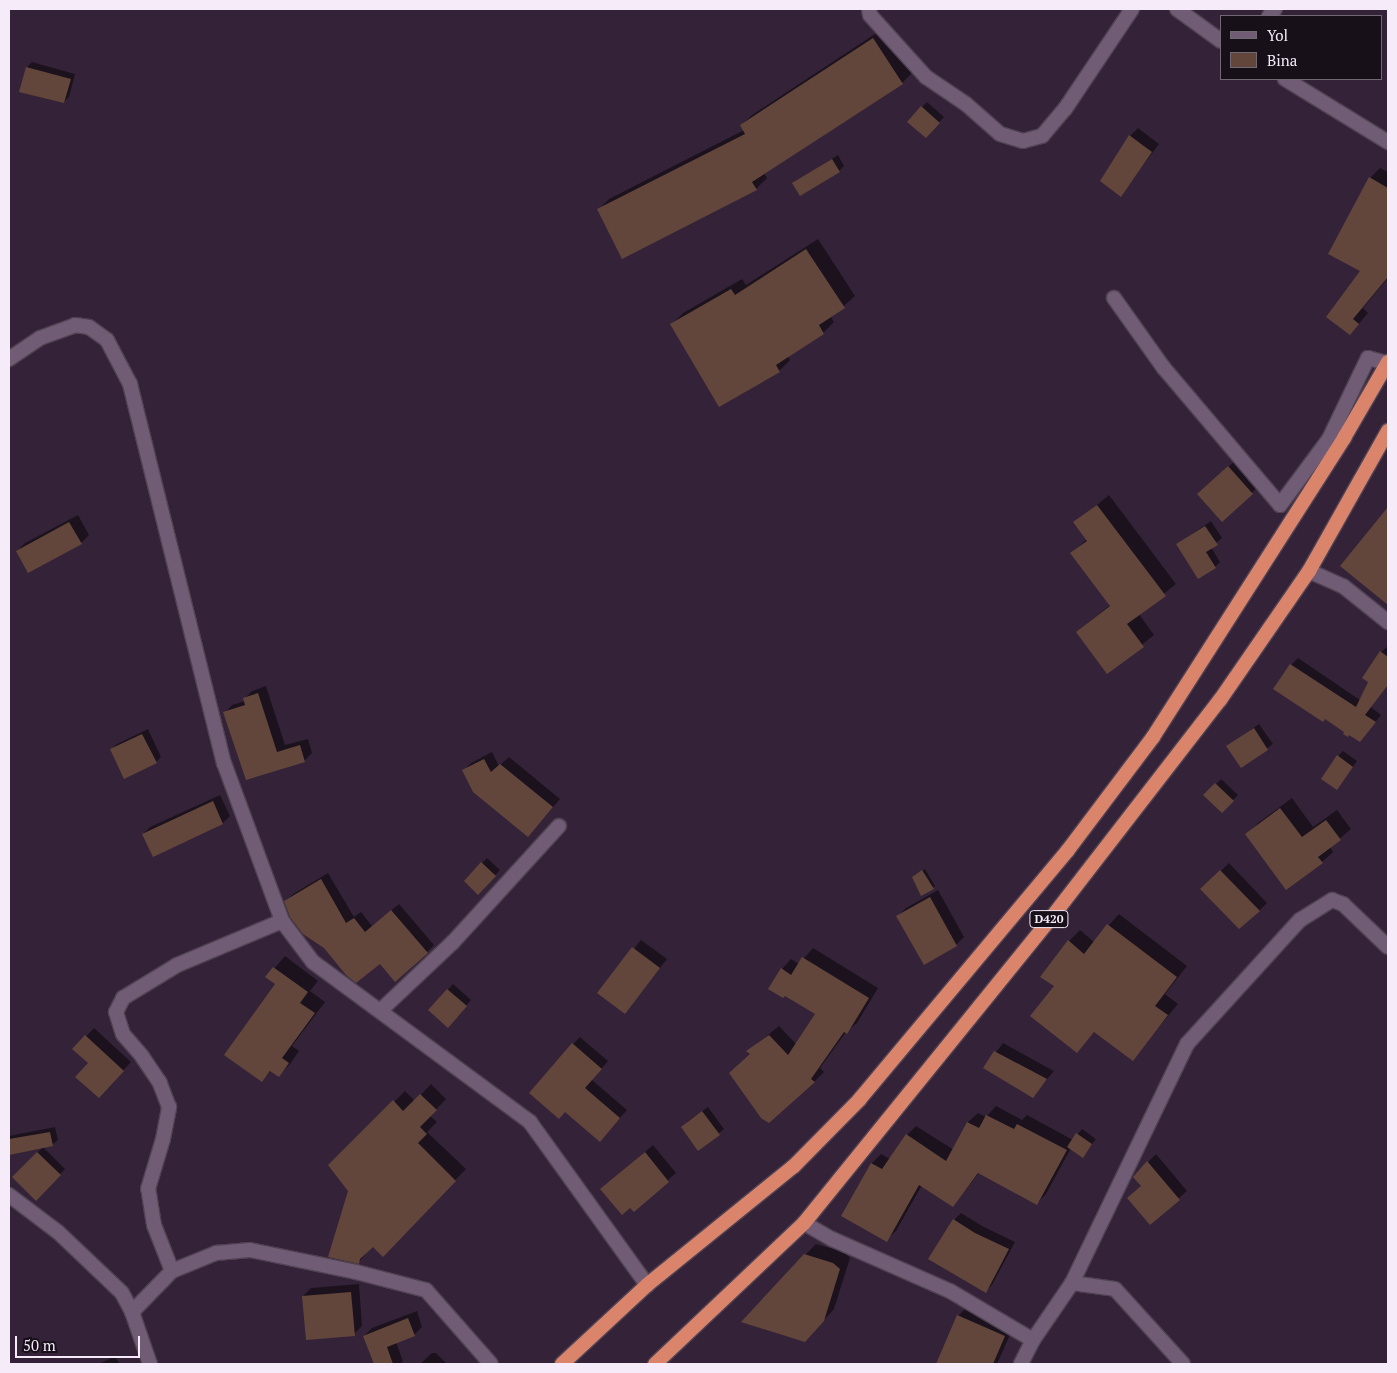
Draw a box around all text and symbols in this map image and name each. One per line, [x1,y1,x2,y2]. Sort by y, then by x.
legend [1220,15,1382,80]
text: Yol [1267,25,1288,45]
text: Bina [1267,50,1297,70]
road number: D420 [1029,910,1069,929]
scale bar [18,1326,142,1358]
text: 50 m [23,1335,56,1355]

